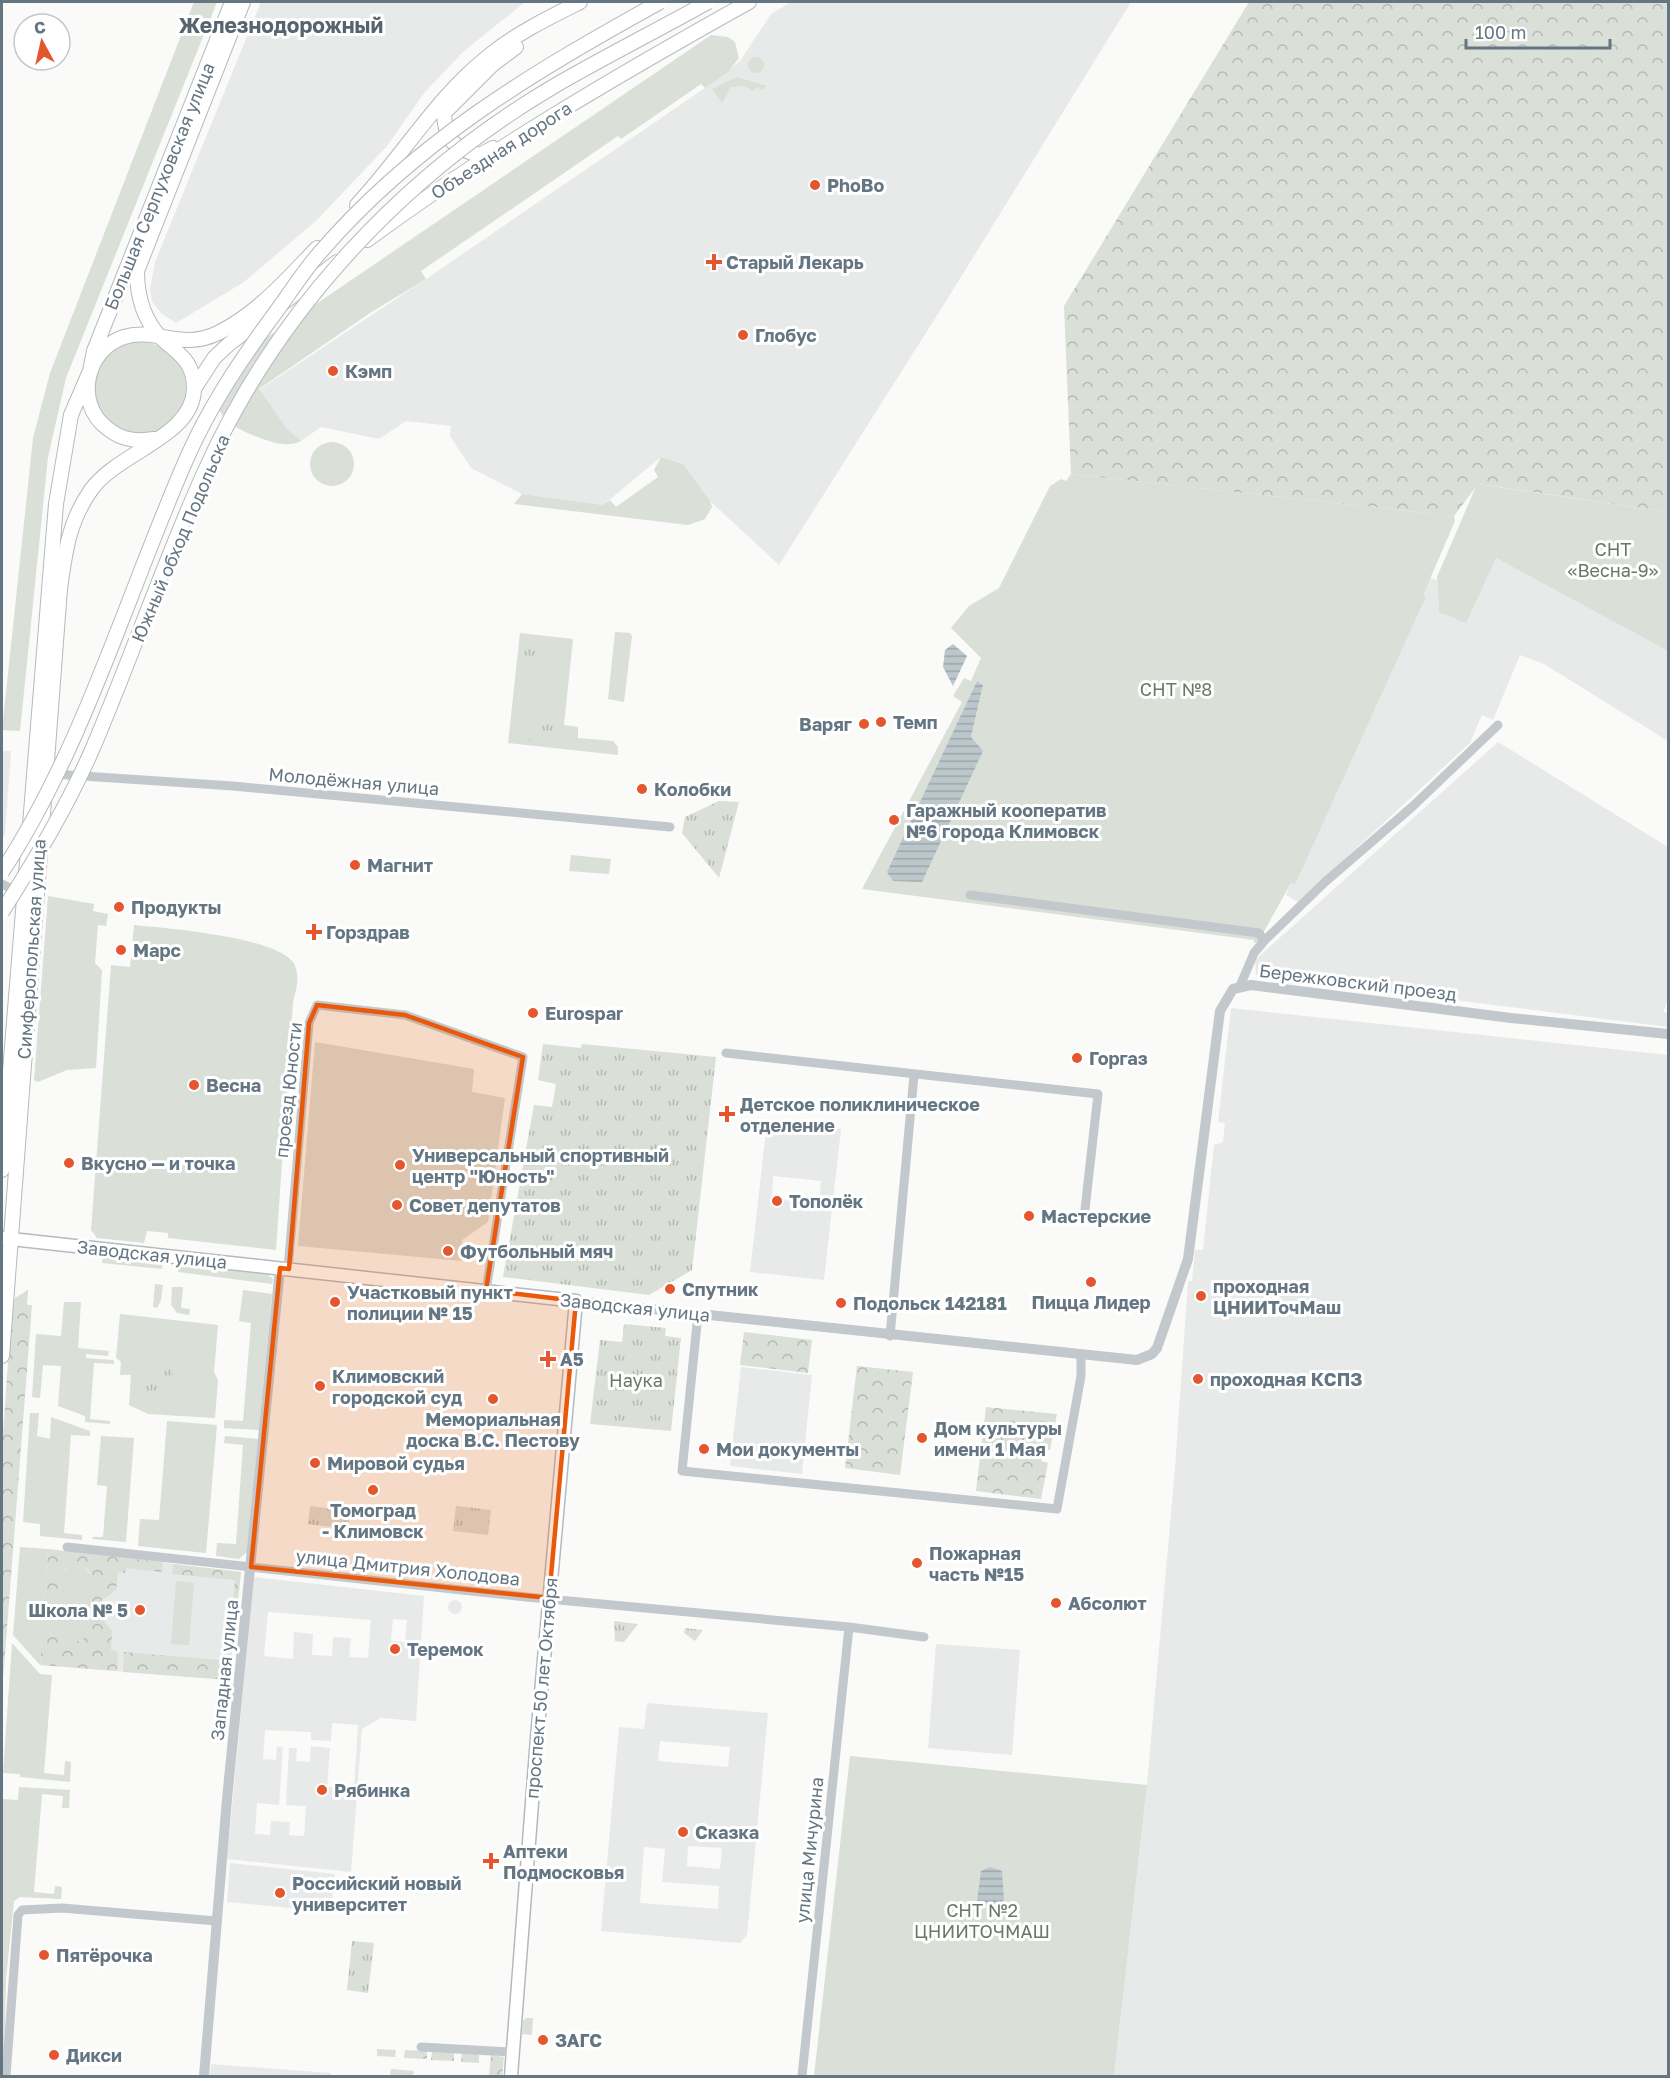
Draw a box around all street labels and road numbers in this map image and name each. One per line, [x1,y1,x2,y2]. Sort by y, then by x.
street label: Большая Серпуховская улица [99,59,219,313]
street label: Объездная дорога [427,96,575,204]
street label: Южный обход Подольска [126,431,234,645]
street label: Молодёжная улица [268,763,440,799]
street label: Симферопольская улица [12,838,50,1060]
street label: Бережковский проезд [1258,959,1458,1005]
street label: проезд Юности [270,1021,306,1159]
street label: Заводская улица [76,1235,228,1273]
street label: Заводская улица [559,1288,711,1326]
street label: улица Дмитрия Холодова [295,1544,521,1590]
street label: проспект 50 лет Октября [520,1576,562,1800]
street label: Западная улица [206,1598,242,1742]
street label: улица Мичурина [790,1776,828,1924]

